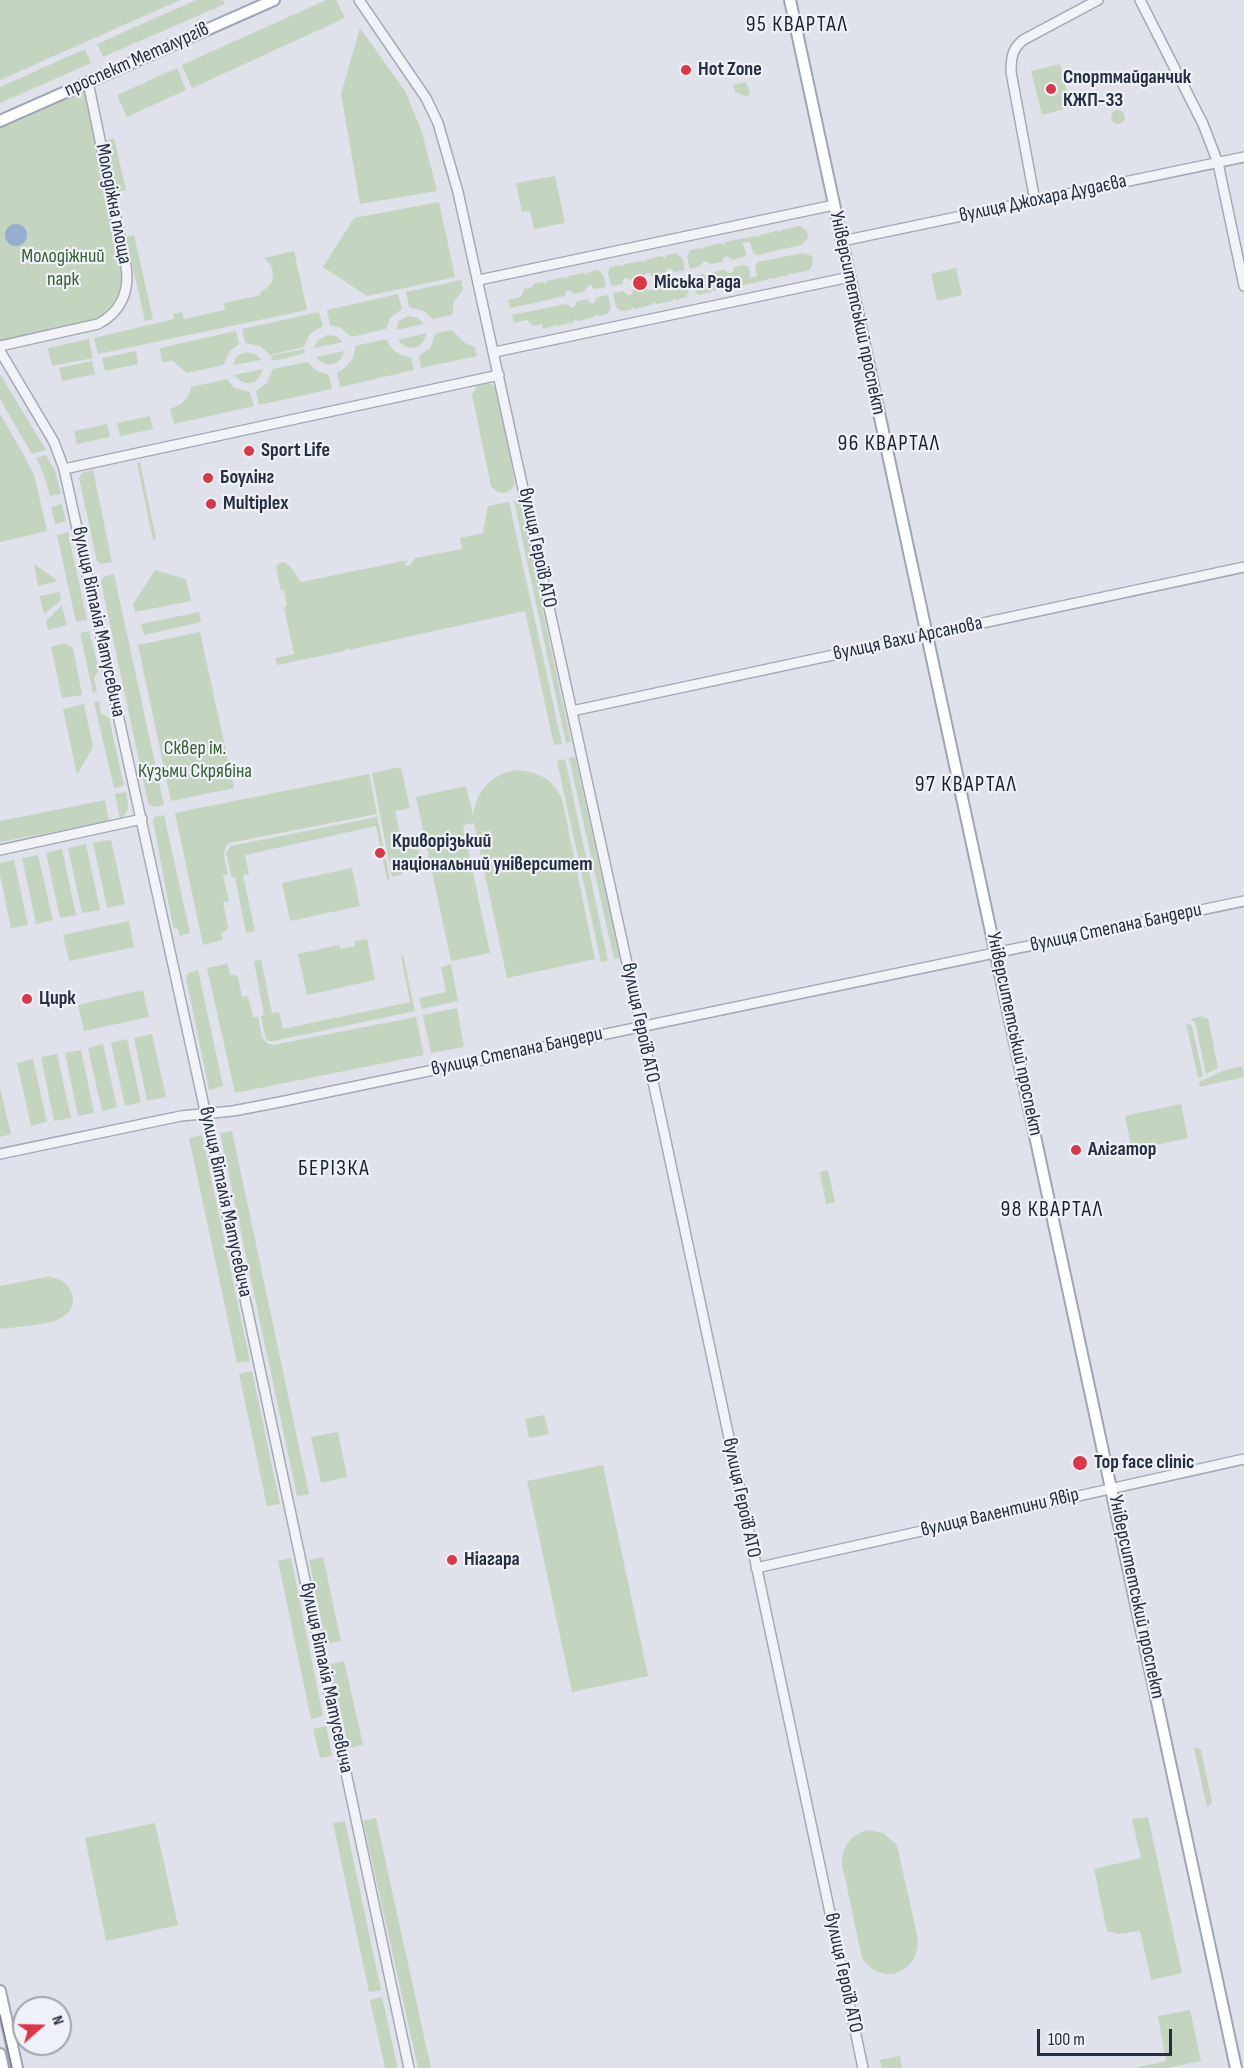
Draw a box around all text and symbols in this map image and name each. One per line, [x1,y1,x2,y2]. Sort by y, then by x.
district label: 95 КВАРТАЛ [746,12,848,38]
street label: проспект Металургів [61,17,213,103]
place label: Hot Zone [698,58,762,82]
marker: Hot Zone [679,63,693,77]
place label: Спортмайданчик КЖП-33 [1063,66,1191,113]
marker: Спортмайданчик КЖП-33 [1044,82,1058,96]
street label: Молодіжна площа [90,142,136,266]
street label: вулиця Джохара Дудаєва [957,170,1129,228]
street label: Університетський проспект [824,209,890,417]
park label: Молодіжний парк [21,245,105,292]
place label: Міська Рада [654,271,741,295]
marker: Міська Рада [631,274,649,292]
district label: 96 КВАРТАЛ [837,431,941,457]
place label: Sport Life [261,439,330,463]
marker: Sport Life [242,444,256,458]
place label: Боулінг [220,466,274,490]
marker: Боулінг [201,471,215,485]
street label: вулиця Героїв АТО [513,486,561,610]
place label: Multiplex [223,492,288,516]
marker: Multiplex [204,497,218,511]
street label: вулиця Віталія Матусевича [66,525,130,719]
street label: вулиця Вахи Арсанова [831,611,985,667]
park label: Сквер ім. Кузьми Скрябіна [138,737,252,784]
district label: 97 КВАРТАЛ [915,772,1017,798]
place label: Криворізький національний університет [392,830,592,877]
marker: Криворізький національний університет [373,846,387,860]
street label: вулиця Степана Бандери [1028,898,1204,958]
street label: Університетський проспект [981,930,1047,1138]
street label: вулиця Героїв АТО [616,961,664,1085]
place label: Цирк [39,987,76,1011]
marker: Цирк [20,992,34,1006]
street label: вулиця Степана Бандери [429,1022,605,1082]
street label: вулиця Віталія Матусевича [193,1105,257,1299]
place label: Алігатор [1088,1138,1156,1162]
marker: Алігатор [1069,1143,1083,1157]
district label: БЕРІЗКА [298,1156,370,1182]
district label: 98 КВАРТАЛ [1000,1197,1104,1223]
street label: вулиця Героїв АТО [717,1436,765,1560]
place label: Top face clinic [1094,1451,1194,1475]
marker: Top face clinic [1071,1454,1089,1472]
street label: вулиця Валентини Явір [919,1483,1081,1543]
street label: Університетський проспект [1103,1493,1169,1701]
place label: Ніагара [464,1548,520,1572]
marker: Ніагара [445,1553,459,1567]
street label: вулиця Віталія Матусевича [294,1581,358,1775]
street label: вулиця Героїв АТО [819,1911,867,2035]
north arrow [12,1996,72,2056]
text: N [47,2013,68,2028]
scale bar [1040,2017,1175,2055]
text: 100 m [1048,2029,1085,2050]

